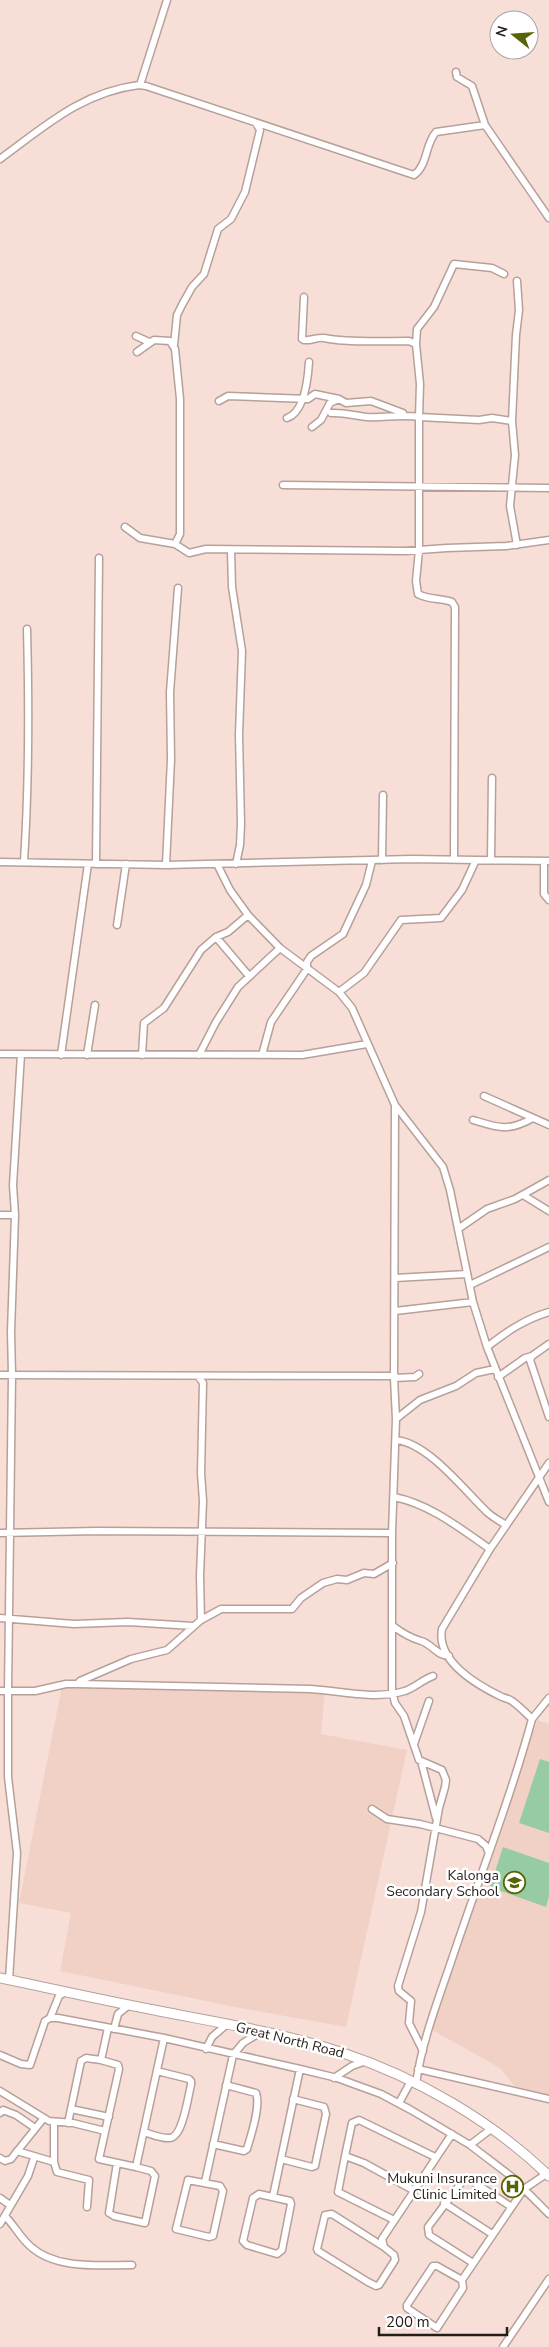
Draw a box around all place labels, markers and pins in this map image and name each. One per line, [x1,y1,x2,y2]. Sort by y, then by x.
place label: Kalonga Secondary School [386,1866,500,1901]
school or university icon: Kalonga Secondary School [503,1871,527,1895]
place label: Mukuni Insurance Clinic Limited [387,2169,497,2204]
hospital icon: Mukuni Insurance Clinic Limited [501,2174,525,2198]

